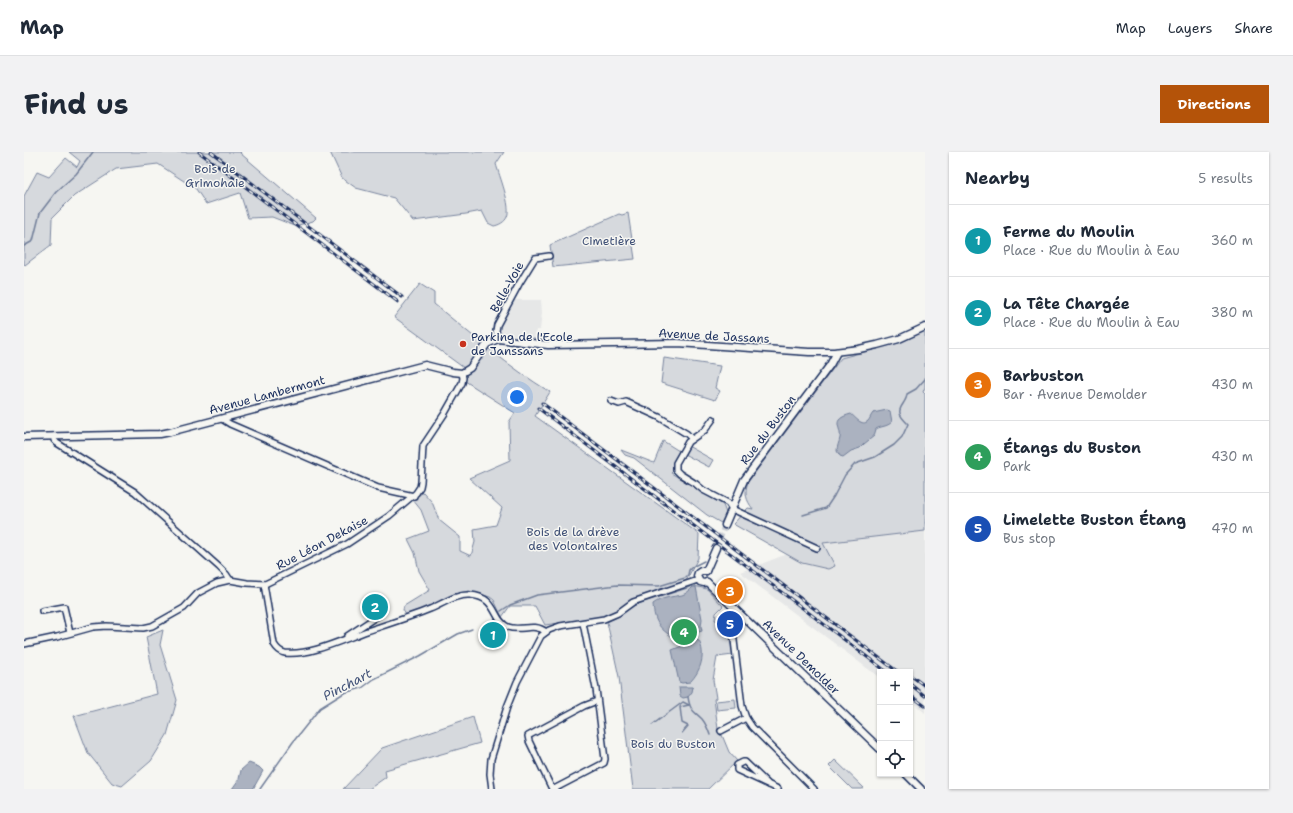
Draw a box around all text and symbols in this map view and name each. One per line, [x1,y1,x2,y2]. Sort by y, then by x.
text: Map [20,15,64,40]
text: Map [1116,19,1146,37]
text: Layers [1168,19,1212,37]
text: Share [1234,19,1273,37]
text: Find us [24,85,129,123]
button: Directions [1160,85,1269,123]
park label: Bois de Grimohaie [185,161,245,191]
text: Nearby [965,167,1030,189]
text: 5 results [1198,170,1253,187]
text: Ferme du Moulin [1003,222,1135,242]
text: 1 [975,232,981,249]
text: 360 m [1211,232,1253,249]
park label: Cimetière [582,233,636,249]
text: Place · Rue du Moulin à Eau [1003,242,1180,259]
street label: Belle-Voie [486,258,528,315]
text: La Tête Chargée [1003,294,1130,314]
text: 2 [973,304,983,321]
text: 380 m [1211,304,1253,321]
text: Place · Rue du Moulin à Eau [1003,314,1180,331]
street label: Avenue de Jassans [658,325,770,347]
place label: Parking de l'Ecole de Janssans [471,329,573,359]
marker: Parking de l'Ecole de Janssans [458,339,468,349]
text: Barbuston [1003,366,1084,386]
street label: Avenue Lambermont [207,372,327,418]
text: 3 [973,376,983,393]
text: 430 m [1211,376,1253,393]
text: Bar · Avenue Demolder [1003,386,1147,403]
your location [507,387,527,407]
street label: Rue du Buston [737,392,799,468]
text: Étangs du Buston [1003,438,1141,458]
text: 4 [973,448,983,465]
text: 430 m [1211,448,1253,465]
text: Park [1003,458,1031,475]
text: Limelette Buston Étang [1003,510,1186,530]
street label: Rue Léon Dekaise [273,512,371,574]
text: 5 [974,520,982,537]
text: 470 m [1211,520,1253,537]
park label: Bois de la drève des Volontaires [527,524,620,554]
text: Bus stop [1003,530,1055,547]
pin: 3 [717,576,743,606]
pin: 2 [362,592,388,622]
pin: 5 [717,609,743,639]
street label: Avenue Demolder [759,616,843,698]
pin: 4 [671,617,697,647]
pin: 1 [480,620,506,650]
water label: Pinchart [320,664,375,704]
map controls [877,669,913,777]
button: + [877,669,913,705]
button: − [877,705,913,741]
park label: Bois du Buston [631,736,715,752]
button: locate [877,741,913,777]

